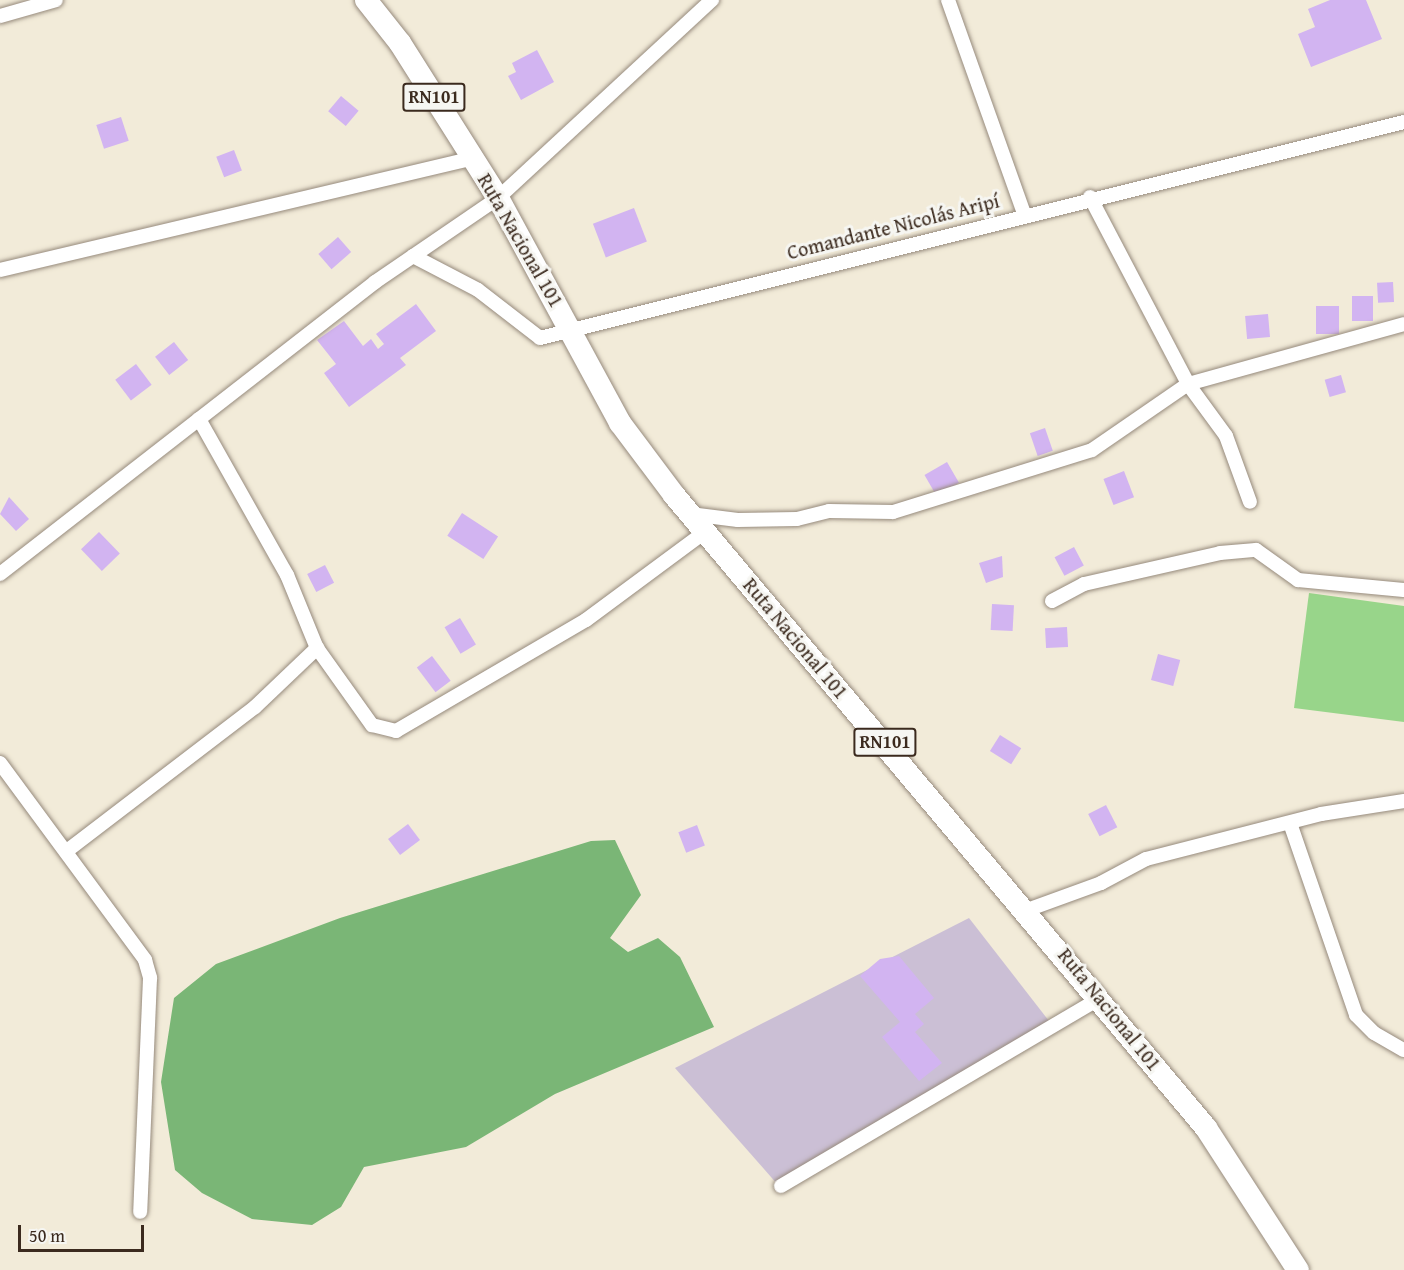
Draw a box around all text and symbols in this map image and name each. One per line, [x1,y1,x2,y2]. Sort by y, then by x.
road number: RN101 [401,82,467,112]
street label: Ruta Nacional 101 [473,169,569,311]
street label: Comandante Nicolás Aripí [784,188,1002,264]
street label: Ruta Nacional 101 [739,573,853,703]
road number: RN101 [852,727,918,757]
street label: Ruta Nacional 101 [1053,943,1167,1075]
scale bar [21,1213,147,1251]
text: 50 m [29,1222,65,1249]

